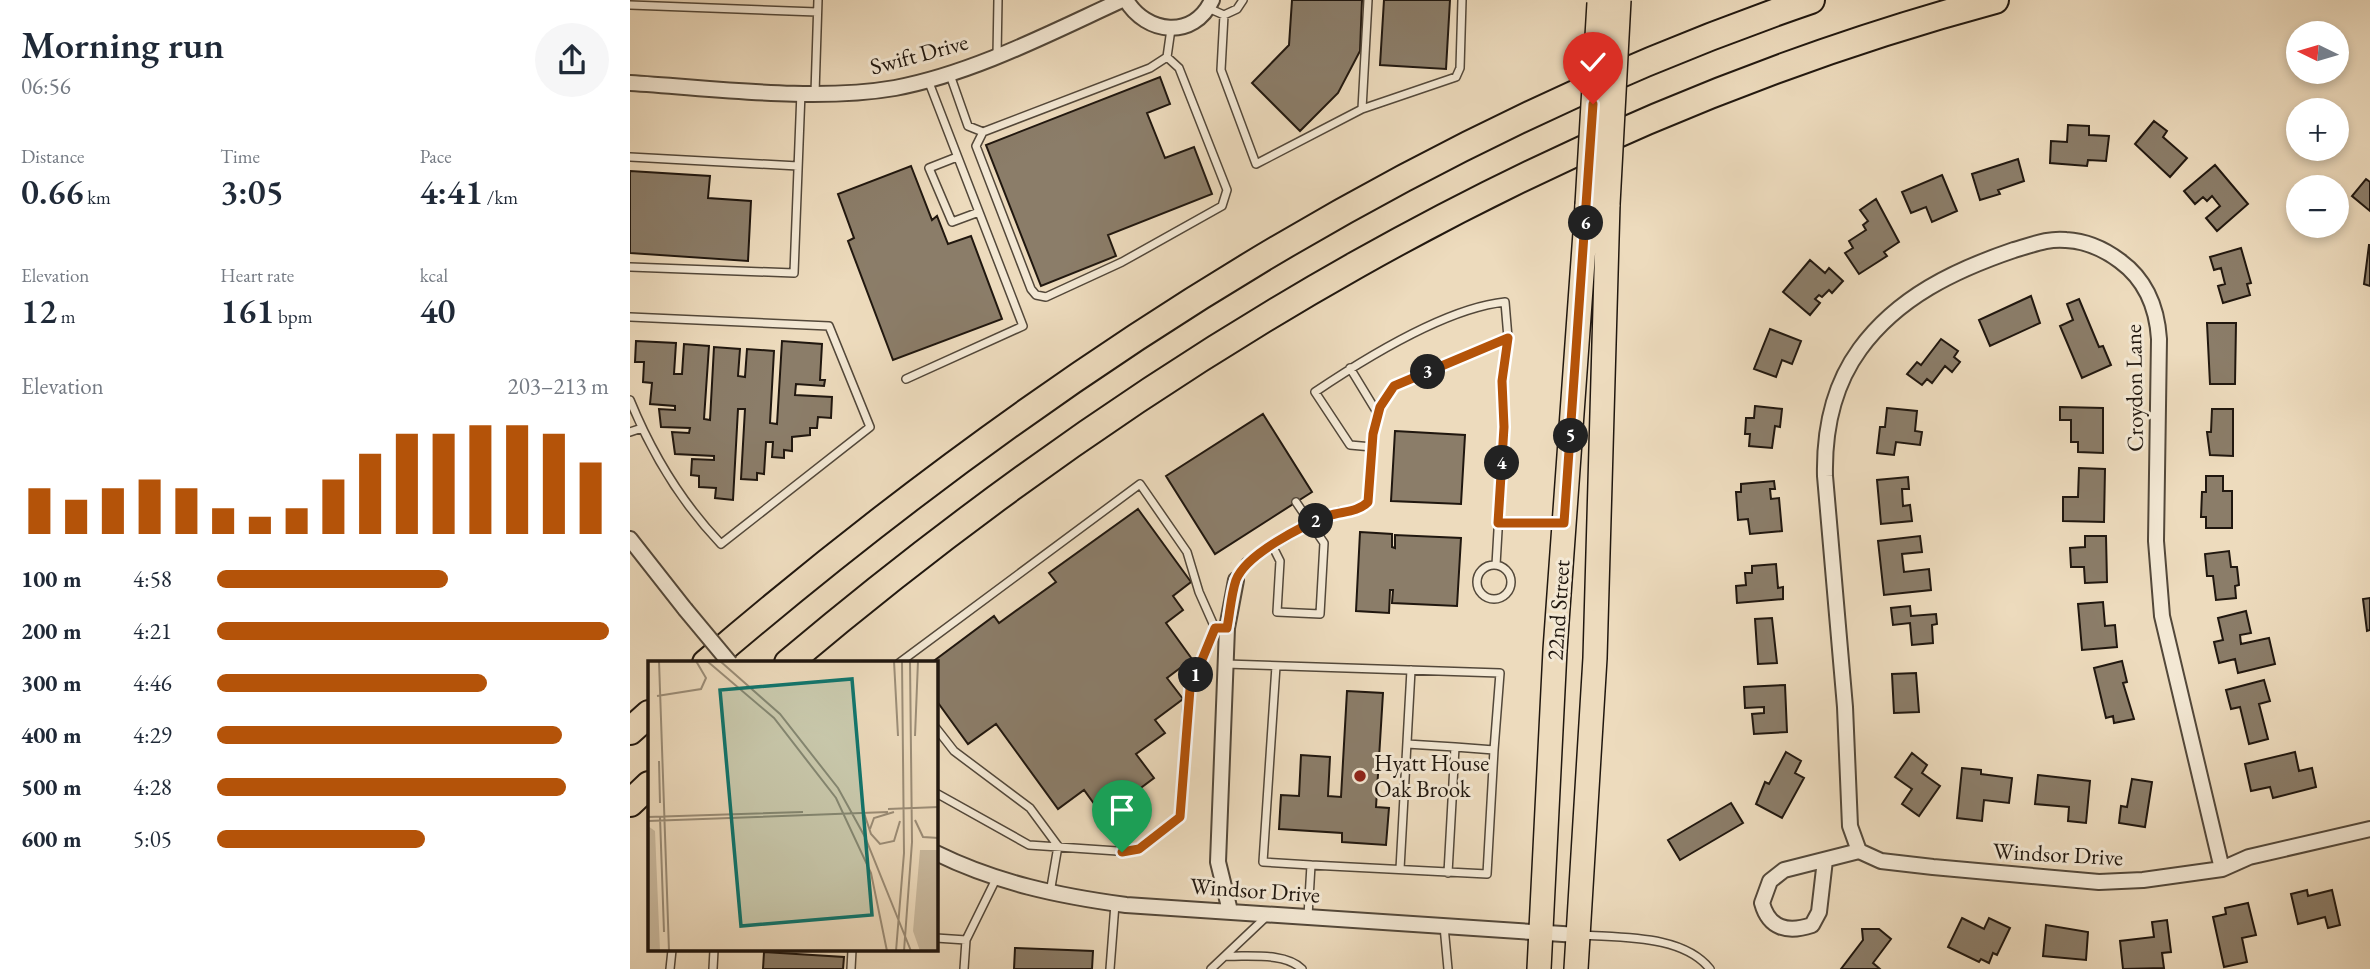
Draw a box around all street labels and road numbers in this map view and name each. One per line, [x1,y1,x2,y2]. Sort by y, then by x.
street label: Swift Drive [867,27,971,81]
street label: Croydon Lane [2118,324,2150,452]
street label: 22nd Street [1540,558,1577,661]
street label: Windsor Drive [1992,836,2124,872]
street label: Windsor Drive [1189,870,1321,910]

